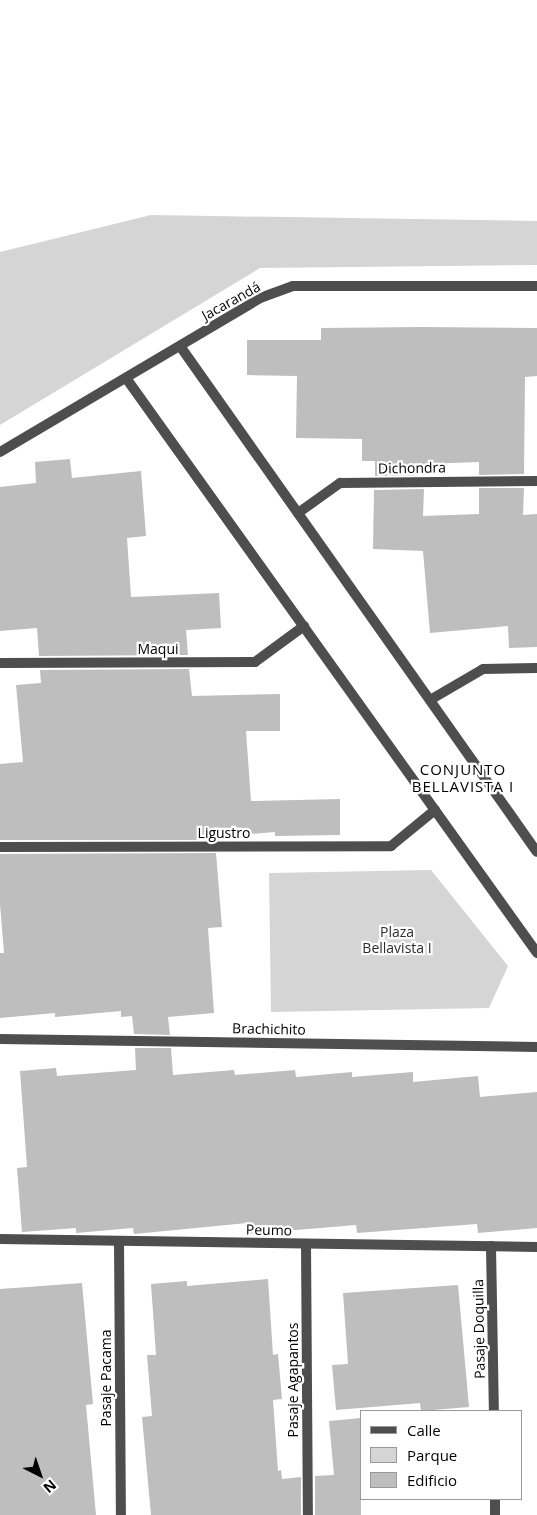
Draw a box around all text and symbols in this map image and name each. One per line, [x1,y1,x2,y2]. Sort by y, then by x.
street label: Jacarandá [199,278,263,324]
street label: Dichondra [378,459,446,477]
street label: Maqui [137,641,179,657]
district label: CONJUNTO BELLAVISTA I [410,760,516,795]
street label: Ligustro [198,825,250,841]
park label: Plaza Bellavista I [362,924,432,956]
street label: Brachichito [232,1020,306,1038]
street label: Peumo [246,1221,292,1239]
street label: Pasaje Doquilla [470,1279,488,1379]
street label: Pasaje Agapantos [285,1323,301,1437]
street label: Pasaje Pacama [98,1329,114,1427]
legend [360,1410,522,1500]
text: Calle [407,1420,441,1440]
text: Parque [407,1445,457,1465]
north arrow [15,1450,65,1500]
text: Edificio [407,1470,457,1490]
text: N [40,1476,61,1498]

